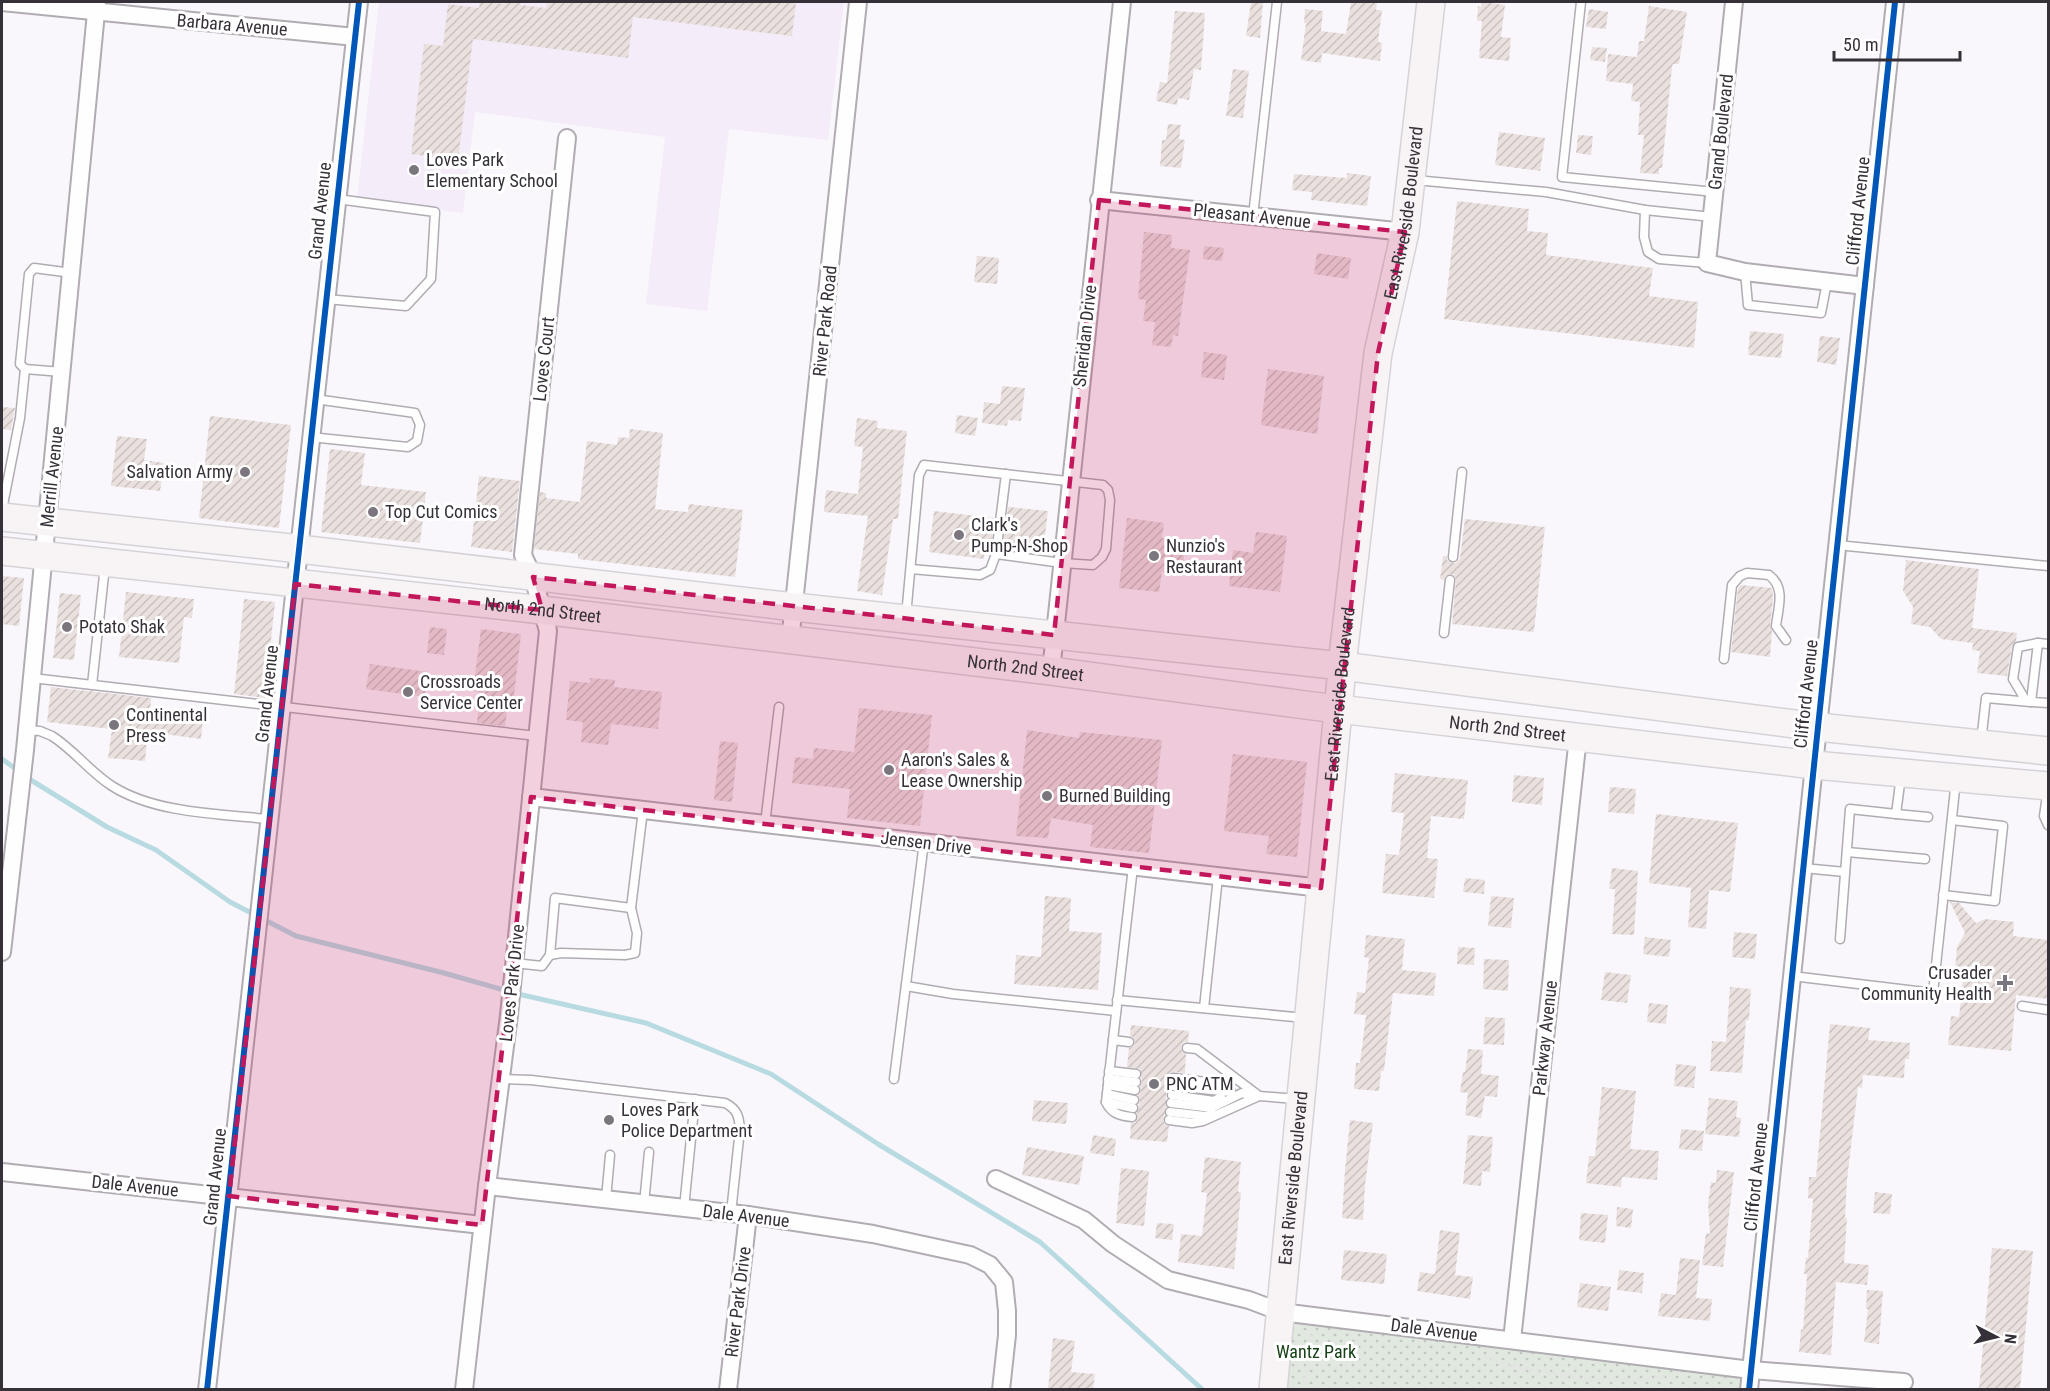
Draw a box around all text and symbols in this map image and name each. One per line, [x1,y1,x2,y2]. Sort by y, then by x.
street label: Barbara Avenue [176,9,288,40]
scale bar [1834,24,1960,62]
text: 50 m [1843,34,1878,55]
street label: Grand Boulevard [1704,73,1737,191]
street label: East Riverside Boulevard [1379,125,1427,301]
place label: Loves Park Elementary School [426,149,558,191]
street label: Clifford Avenue [1841,156,1874,266]
street label: Grand Avenue [304,161,335,261]
marker: Loves Park Elementary School [407,163,421,177]
street label: Pleasant Avenue [1192,199,1312,232]
street label: River Park Road [808,264,841,378]
street label: Sheridan Drive [1069,284,1100,388]
street label: Loves Court [529,316,558,402]
street label: Merrill Avenue [36,425,67,528]
place label: Salvation Army [126,461,233,482]
marker: Salvation Army [238,465,252,479]
place label: Top Cut Comics [385,501,497,522]
marker: Top Cut Comics [366,505,380,519]
place label: Clark's Pump-N-Shop [971,514,1068,556]
marker: Clark's Pump-N-Shop [952,528,966,542]
place label: Nunzio's Restaurant [1166,535,1243,577]
marker: Nunzio's Restaurant [1147,549,1161,563]
street label: North 2nd Street [483,593,602,627]
street label: East Riverside Boulevard [1320,606,1359,782]
place label: Potato Shak [79,616,165,637]
marker: Potato Shak [60,620,74,634]
street label: Clifford Avenue [1789,639,1822,749]
street label: Grand Avenue [251,644,282,744]
street label: North 2nd Street [966,650,1085,685]
place label: Crossroads Service Center [420,671,523,713]
marker: Crossroads Service Center [401,685,415,699]
place label: Continental Press [126,704,207,746]
street label: North 2nd Street [1448,711,1567,746]
marker: Continental Press [107,718,121,732]
place label: Aaron's Sales & Lease Ownership [901,749,1023,791]
marker: Aaron's Sales & Lease Ownership [882,763,896,777]
place label: Burned Building [1059,785,1171,806]
marker: Burned Building [1040,789,1054,803]
street label: Jensen Drive [879,827,973,858]
street label: Loves Park Drive [495,923,528,1043]
place label: Crusader Community Health [1861,962,1993,1004]
marker: Crusader Community Health [1996,974,2014,992]
street label: Parkway Avenue [1528,979,1561,1097]
place label: PNC ATM [1166,1073,1234,1094]
marker: PNC ATM [1147,1077,1161,1091]
street label: East Riverside Boulevard [1274,1090,1312,1266]
place label: Loves Park Police Department [621,1099,753,1141]
marker: Loves Park Police Department [602,1113,616,1127]
street label: Clifford Avenue [1739,1122,1772,1232]
street label: Grand Avenue [199,1127,230,1227]
street label: Dale Avenue [90,1170,180,1201]
street label: Dale Avenue [701,1200,791,1231]
street label: River Park Drive [720,1245,755,1359]
north arrow [1966,1307,2026,1367]
street label: Dale Avenue [1389,1314,1479,1345]
text: N [2000,1333,2020,1345]
park label: Wantz Park [1276,1341,1356,1362]

